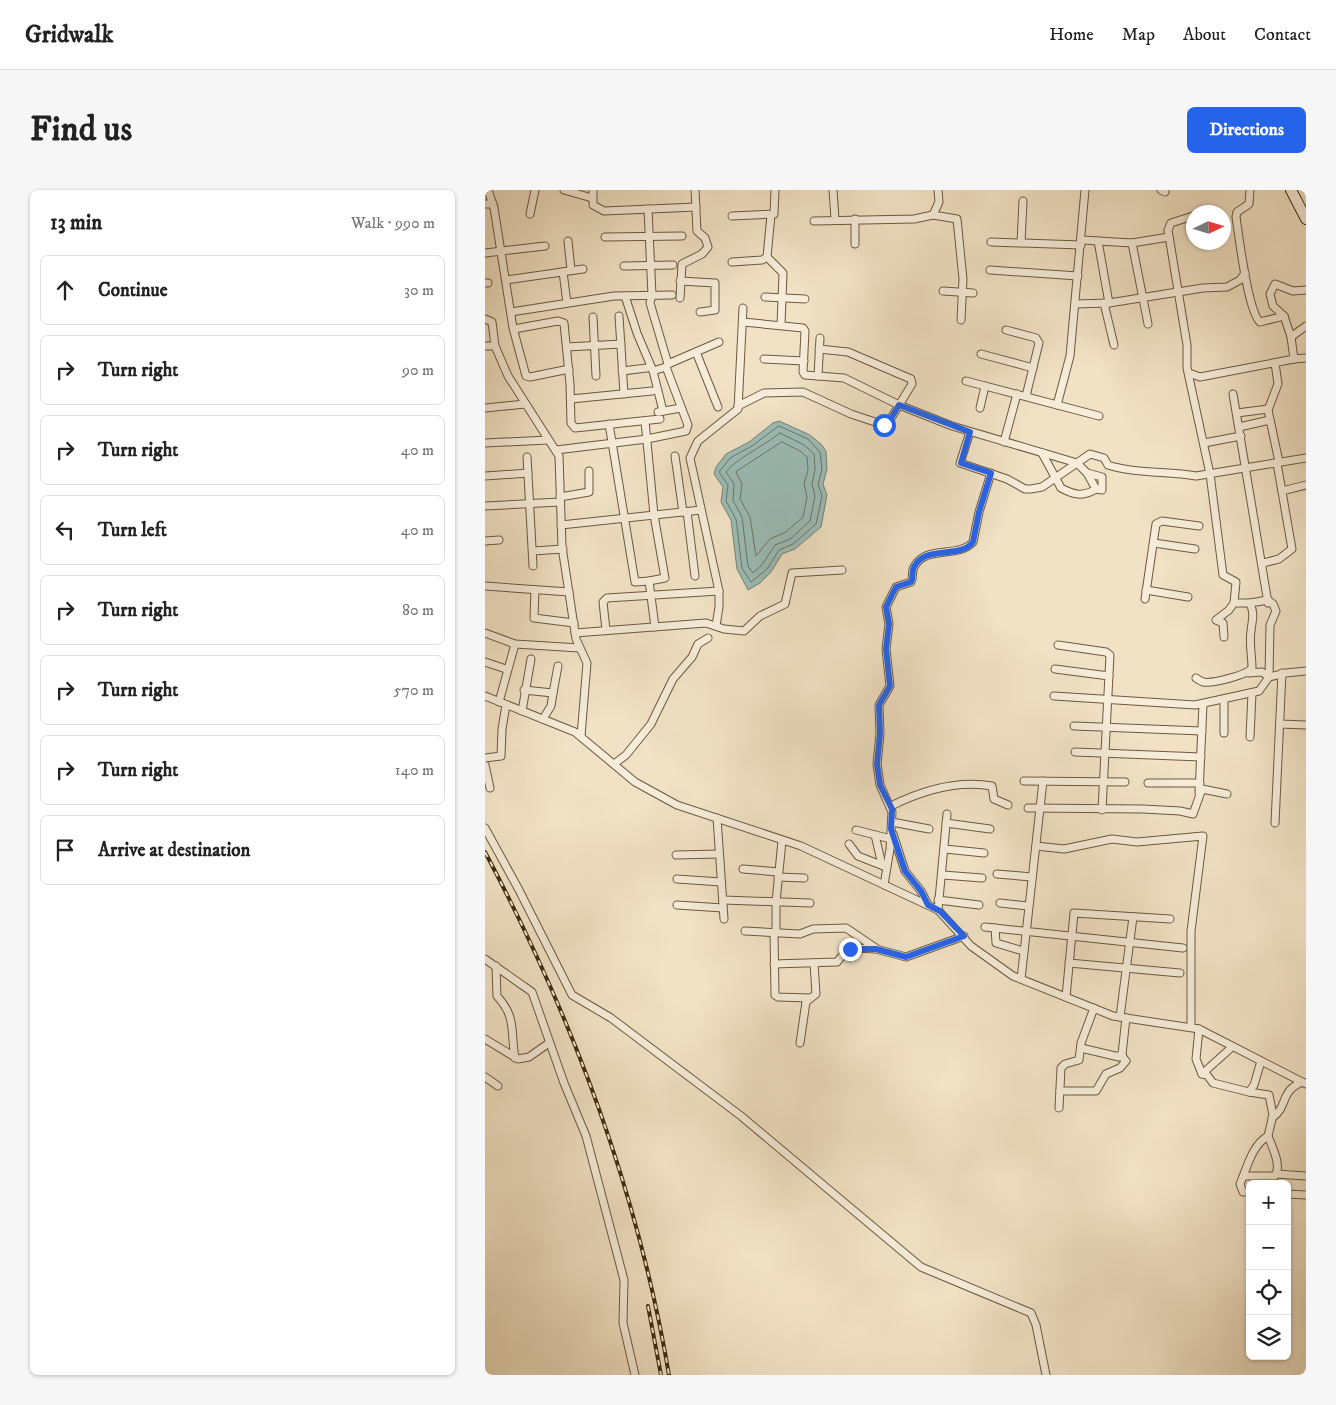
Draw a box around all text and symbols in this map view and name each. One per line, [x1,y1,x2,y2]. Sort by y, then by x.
text: Gridwalk [25,20,113,50]
text: Home [1049,24,1094,46]
text: Map [1122,24,1155,46]
text: About [1183,24,1226,46]
text: Contact [1254,24,1311,46]
button: Directions [1187,107,1306,153]
text: Find us [30,108,132,152]
north arrow [1186,205,1231,250]
text: 13 min [50,210,102,236]
text: Walk · 990 m [351,213,435,233]
icon: ahead [51,276,79,304]
text: Continue [98,279,168,302]
text: 30 m [404,280,434,300]
icon: right [51,356,79,384]
text: Turn right [98,359,178,382]
text: 90 m [402,360,434,380]
route start [873,414,896,437]
icon: right [51,436,79,464]
text: Turn right [98,439,178,462]
text: 40 m [401,440,434,460]
icon: left [51,516,79,544]
text: Turn left [98,519,167,542]
text: 40 m [401,520,434,540]
icon: right [51,596,79,624]
text: Turn right [98,599,178,622]
text: 80 m [402,600,434,620]
icon: right [51,676,79,704]
text: Turn right [98,679,178,702]
text: 570 m [394,680,434,700]
icon: right [51,756,79,784]
text: Turn right [98,759,178,782]
text: 140 m [395,760,434,780]
icon: arrive [51,836,79,864]
text: Arrive at destination [98,839,250,862]
route end [839,938,862,961]
map controls [1246,1180,1291,1360]
button: + [1246,1180,1291,1225]
button: − [1246,1225,1291,1270]
button: locate [1246,1270,1291,1315]
button: layers [1246,1315,1291,1360]

